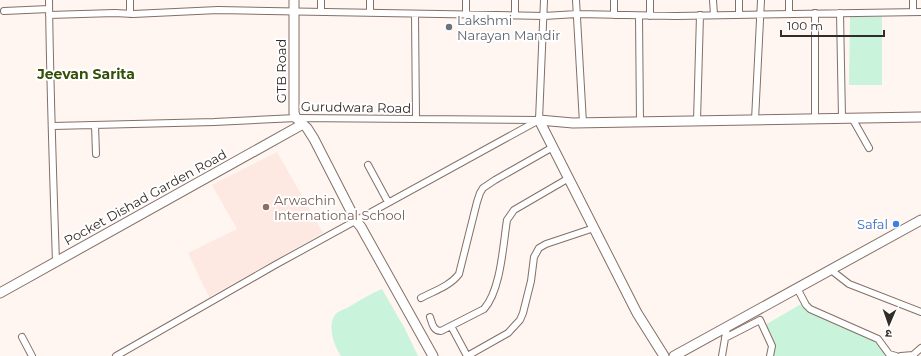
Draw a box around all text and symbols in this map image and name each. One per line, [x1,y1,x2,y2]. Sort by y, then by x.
place label: Lakshmi Narayan Mandir [457,12,560,43]
scale bar [781,12,884,38]
text: 100 m [787,18,823,33]
marker: Lakshmi Narayan Mandir [444,22,454,32]
street label: GTB Road [273,39,289,103]
district label: Jeevan Sarita [36,65,135,83]
street label: Gurudwara Road [301,98,411,116]
street label: Pocket Dishad Garden Road [61,146,229,248]
place label: Arwachin International School [274,192,405,223]
marker: Arwachin International School [261,202,271,212]
place label: Safal [857,216,888,232]
marker: Safal [891,219,901,229]
north arrow [869,304,909,344]
text: उ [885,327,892,341]

